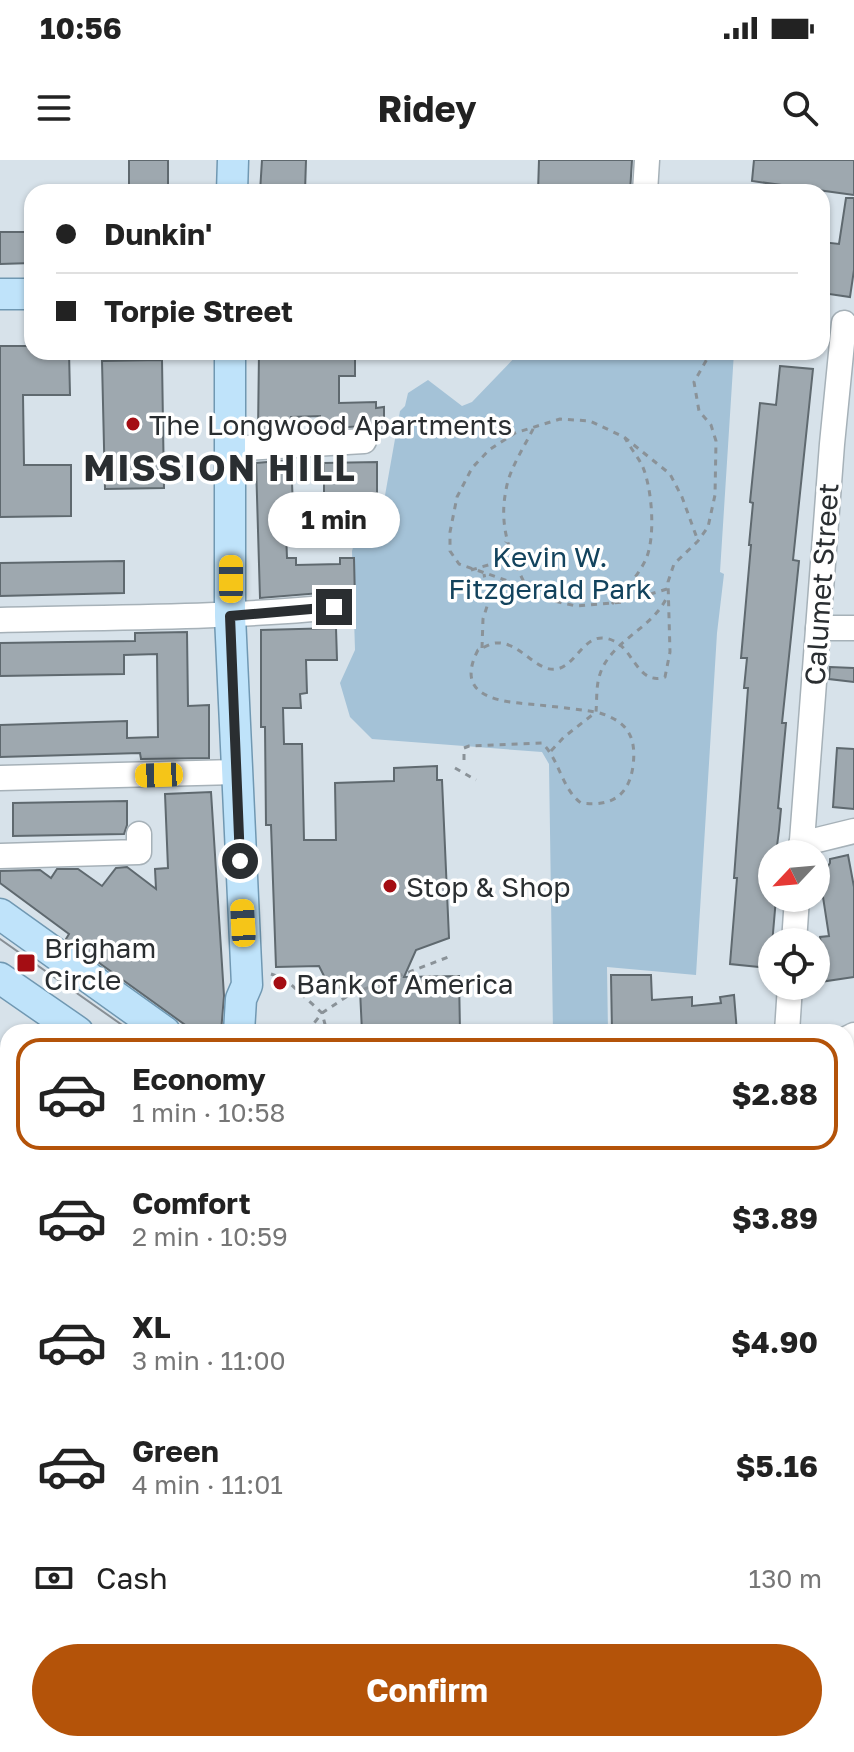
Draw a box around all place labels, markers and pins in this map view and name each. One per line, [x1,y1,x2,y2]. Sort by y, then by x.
place label: The Longwood Apartments [149,408,512,441]
marker: The Longwood Apartments [124,415,142,433]
place label: Stop & Shop [406,870,571,903]
marker: Stop & Shop [381,877,399,895]
place label: Brigham Circle [44,931,156,996]
marker: Brigham Circle [15,952,37,974]
place label: Bank of America [296,967,514,1000]
marker: Bank of America [271,974,289,992]

